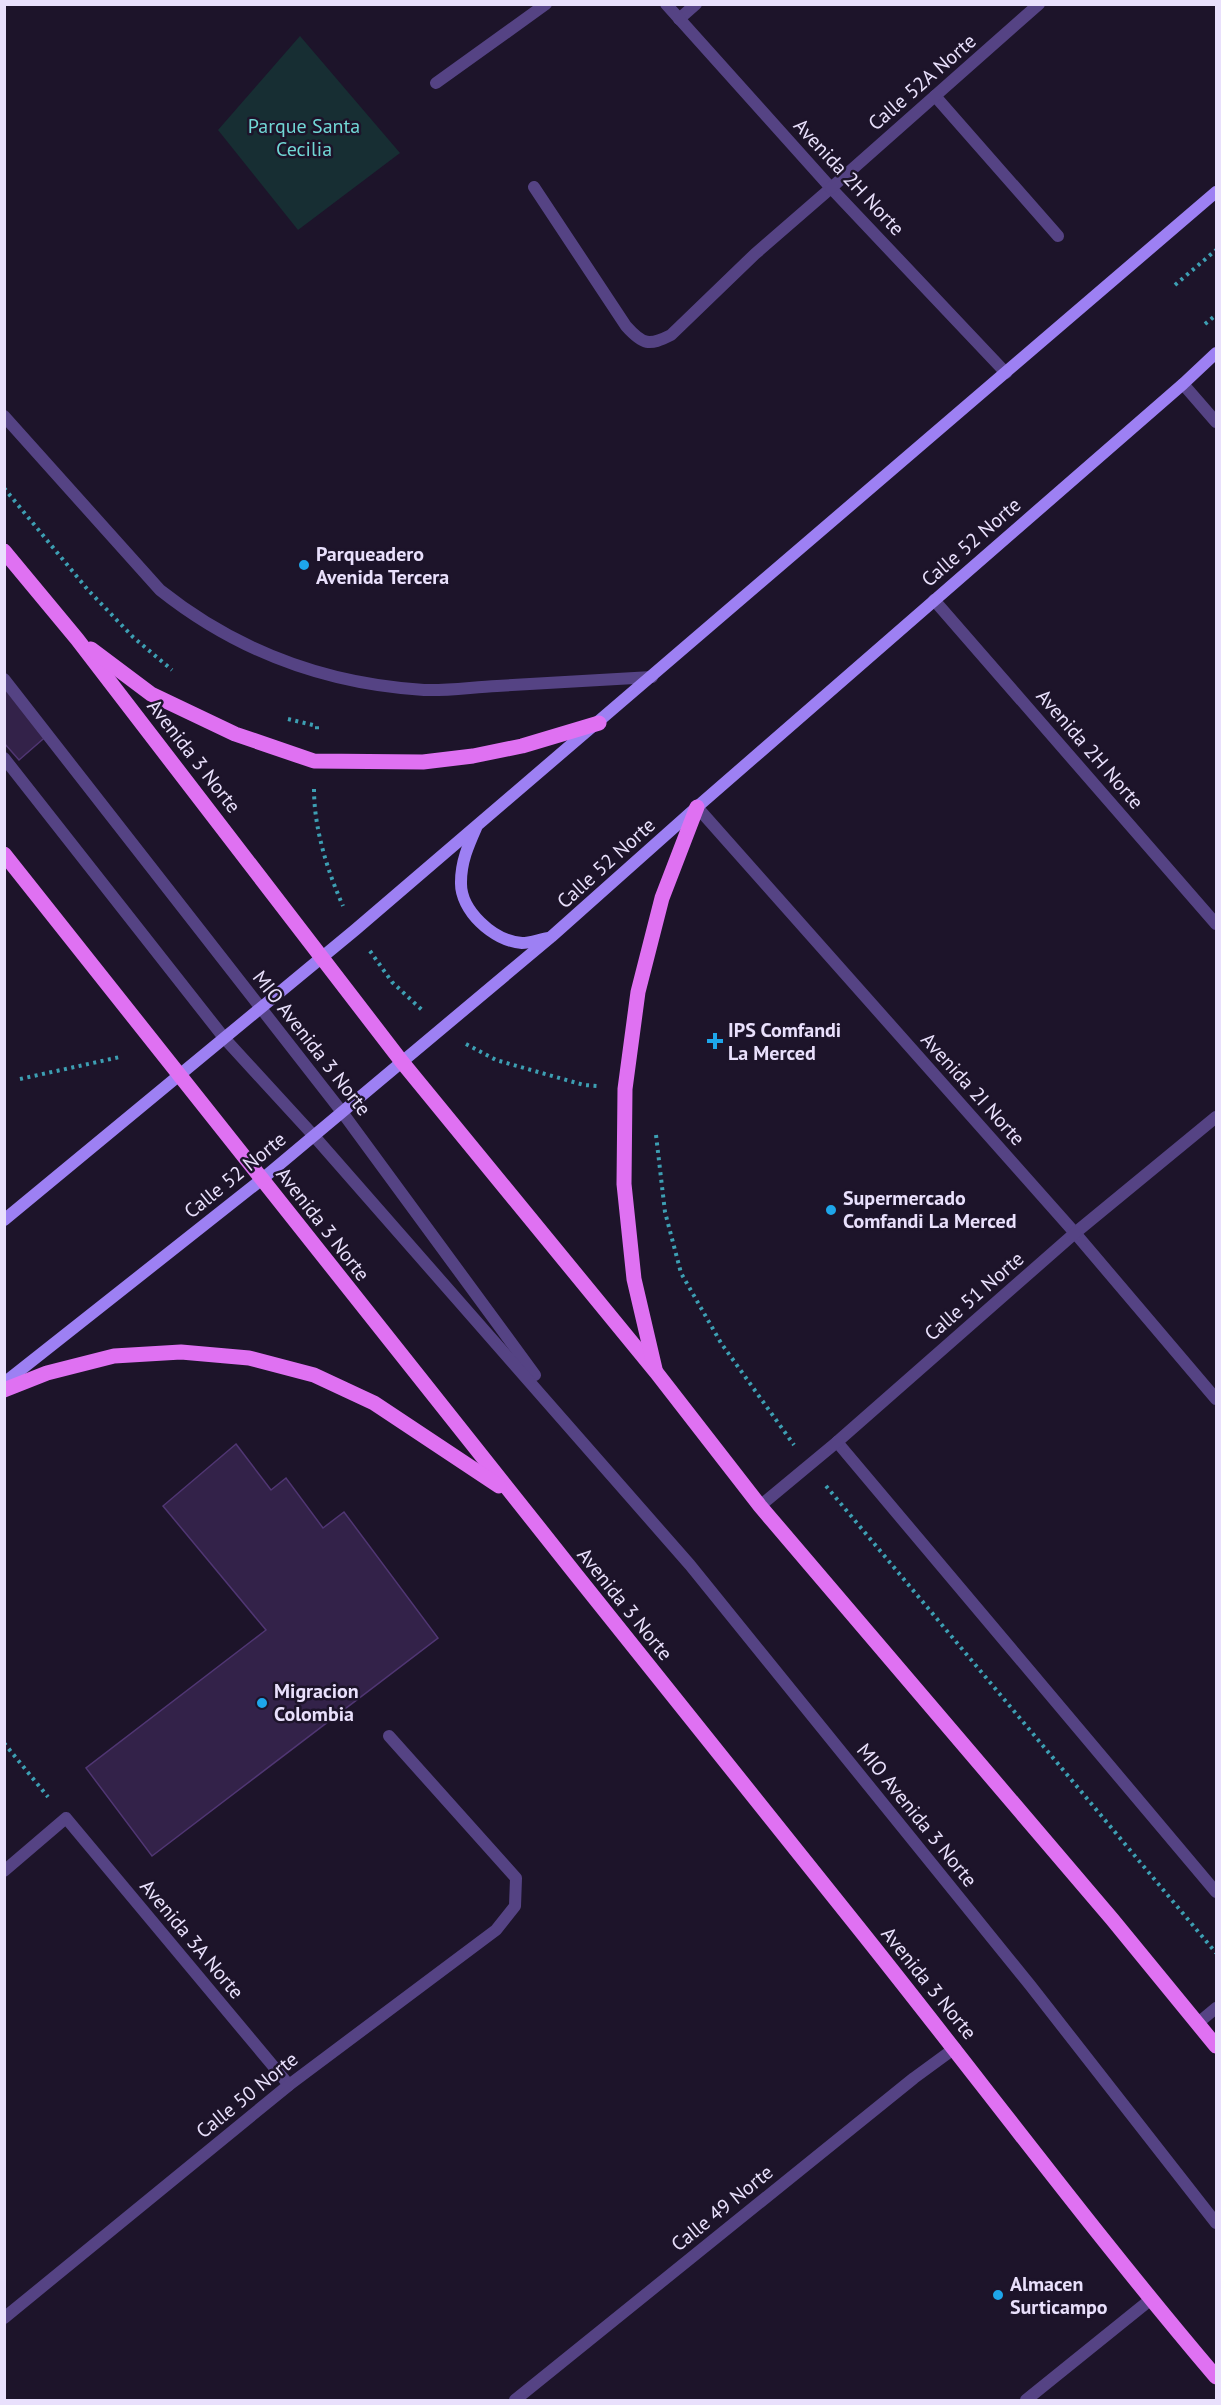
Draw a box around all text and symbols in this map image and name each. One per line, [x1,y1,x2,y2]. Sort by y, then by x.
street label: Calle 52A Norte [863,28,981,136]
park label: Parque Santa Cecilia [248,113,360,162]
street label: Avenida 2H Norte [788,113,910,241]
street label: Calle 52 Norte [916,492,1026,592]
place label: Parqueadero Avenida Tercera [316,541,449,590]
marker: Parqueadero Avenida Tercera [297,558,311,572]
street label: Avenida 2H Norte [1031,684,1149,814]
street label: Avenida 3 Norte [141,694,247,818]
street label: Calle 52 Norte [551,812,661,914]
street label: MIO Avenida 3 Norte [247,965,377,1121]
place label: IPS Comfandi La Merced [728,1017,841,1066]
street label: Avenida 2I Norte [915,1027,1031,1151]
marker: IPS Comfandi La Merced [706,1032,724,1050]
street label: Calle 52 Norte [179,1126,291,1224]
street label: Avenida 3 Norte [270,1162,376,1286]
place label: Supermercado Comfandi La Merced [843,1185,1016,1234]
marker: Supermercado Comfandi La Merced [824,1203,838,1217]
street label: Calle 51 Norte [919,1246,1029,1346]
street label: Avenida 3 Norte [572,1542,678,1666]
place label: Migracion Colombia [274,1678,359,1727]
marker: Migracion Colombia [255,1696,269,1710]
street label: MIO Avenida 3 Norte [851,1738,983,1892]
street label: Avenida 3A Norte [134,1874,250,2004]
street label: Avenida 3 Norte [876,1921,982,2045]
street label: Calle 50 Norte [191,2046,303,2144]
street label: Calle 49 Norte [666,2159,778,2257]
place label: Almacen Surticampo [1010,2271,1108,2320]
marker: Almacen Surticampo [991,2288,1005,2302]

